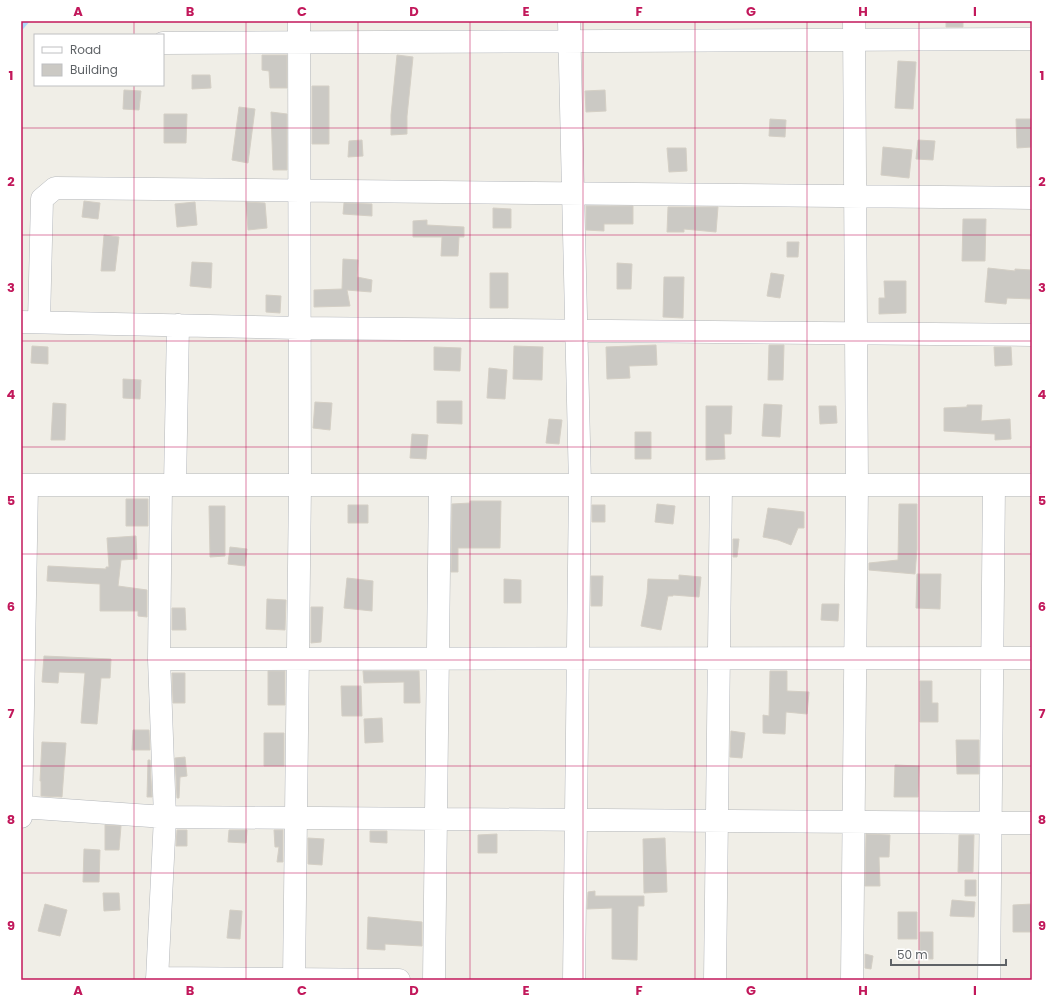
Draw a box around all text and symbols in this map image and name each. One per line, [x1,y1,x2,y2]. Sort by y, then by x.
text: A [73,2,83,21]
text: B [186,2,195,21]
text: C [297,2,307,21]
text: D [409,2,419,21]
text: E [522,2,530,21]
text: F [635,2,643,21]
text: G [746,2,756,21]
text: H [858,2,868,21]
text: I [973,2,977,21]
legend [34,34,164,86]
text: Road [70,41,101,58]
text: Building [70,61,118,78]
text: 1 [9,66,13,85]
text: 1 [1040,66,1044,85]
text: 2 [7,172,15,191]
text: 2 [1038,172,1046,191]
text: 3 [7,278,15,297]
text: 3 [1038,278,1046,297]
text: 4 [7,385,16,404]
text: 4 [1038,385,1047,404]
text: 5 [7,491,15,510]
text: 5 [1038,491,1046,510]
text: 6 [7,597,15,616]
text: 6 [1038,597,1046,616]
text: 7 [8,704,15,723]
text: 7 [1039,704,1046,723]
text: 8 [7,810,15,829]
text: 8 [1038,810,1046,829]
text: 9 [7,916,15,935]
text: 9 [1038,916,1046,935]
scale bar [891,941,1006,967]
text: 50 m [897,946,928,963]
text: A [73,981,83,1000]
text: B [186,981,195,1000]
text: C [297,981,307,1000]
text: D [409,981,419,1000]
text: E [522,981,530,1000]
text: F [635,981,643,1000]
text: G [746,981,756,1000]
text: H [858,981,868,1000]
text: I [973,981,977,1000]

